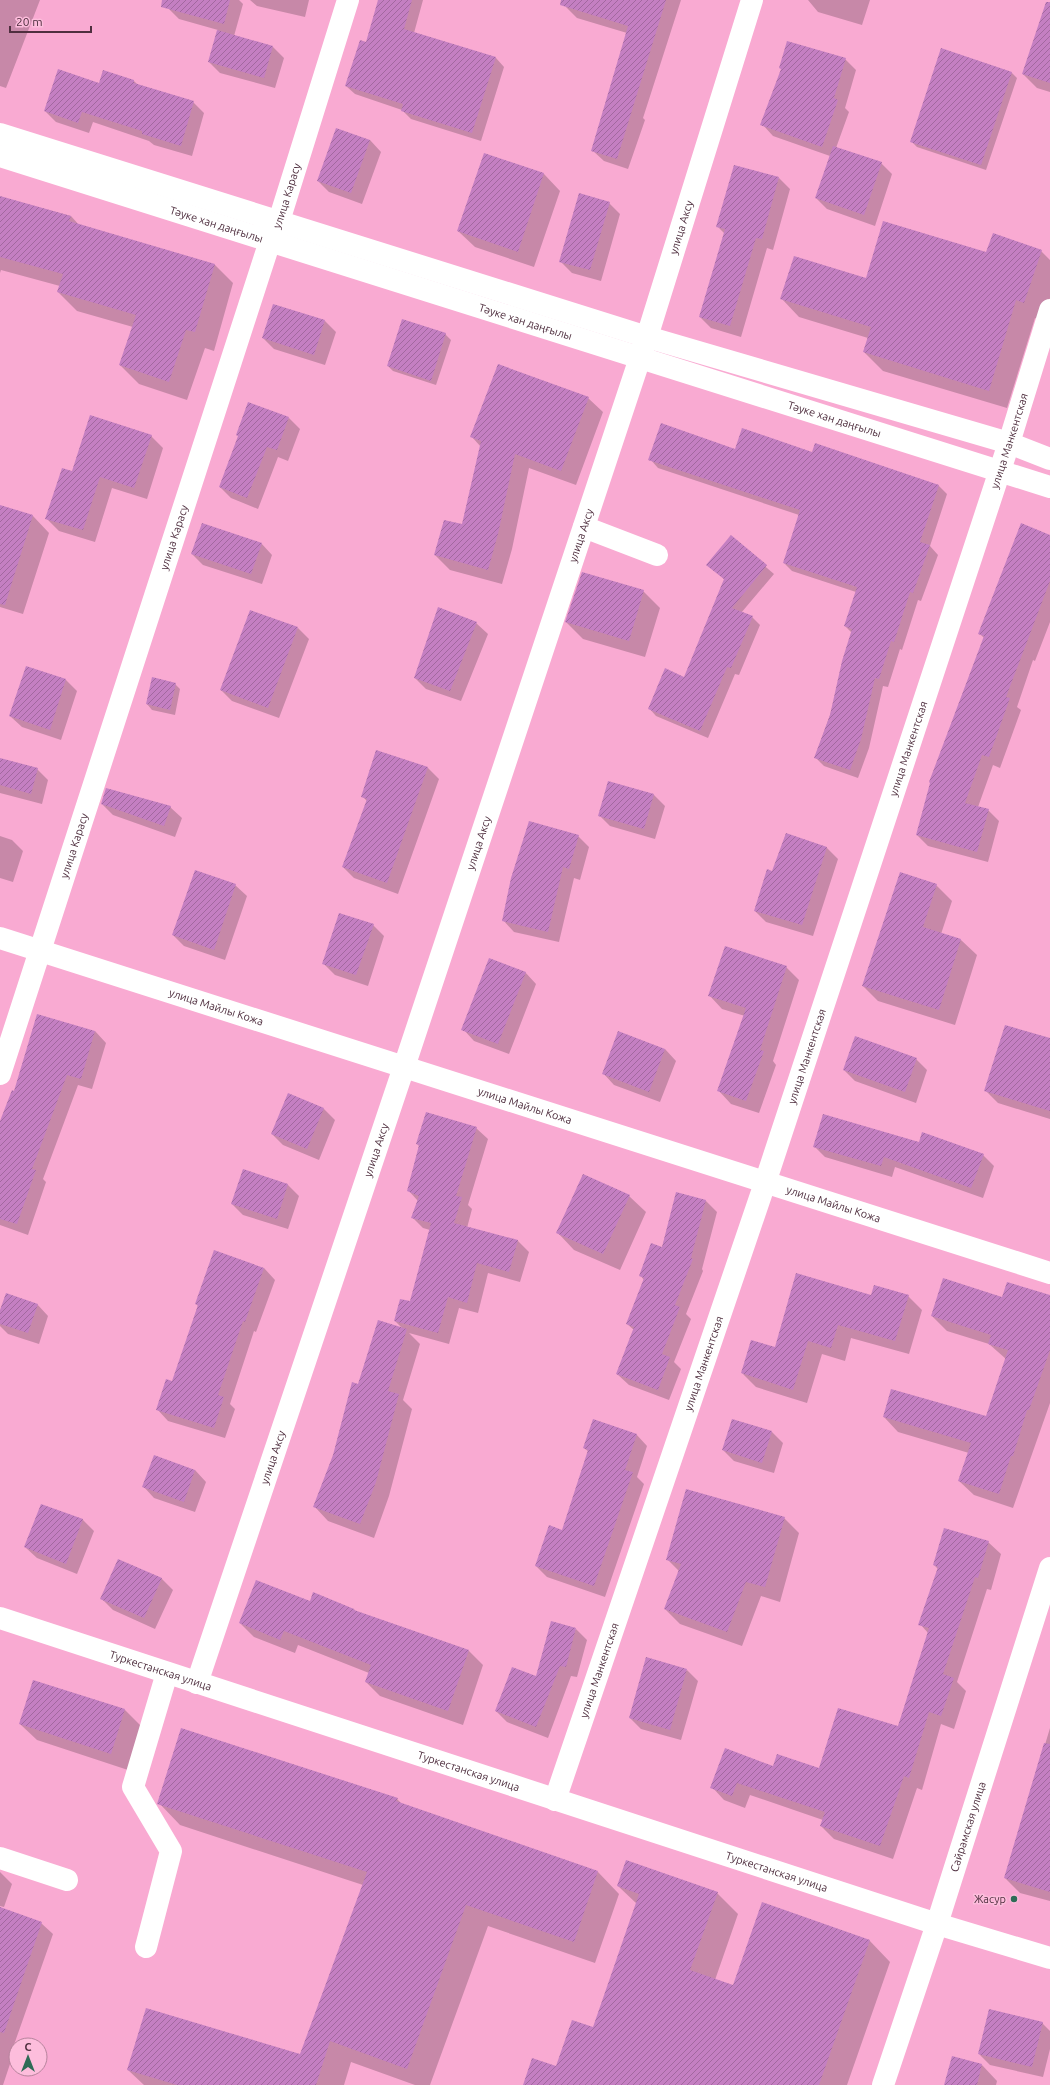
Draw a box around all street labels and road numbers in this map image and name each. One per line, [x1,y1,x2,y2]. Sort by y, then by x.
street label: улица Карасу [270,161,303,230]
street label: улица Аксу [667,198,695,256]
street label: Тәуке хан даңғылы [168,204,265,245]
street label: Тәуке хан даңғылы [477,301,574,342]
street label: улица Манкентская [988,392,1030,490]
street label: Тәуке хан даңғылы [786,399,883,439]
street label: улица Карасу [158,503,190,572]
street label: улица Аксу [566,506,596,564]
street label: улица Манкентская [887,700,929,798]
street label: улица Карасу [58,811,90,880]
street label: улица Аксу [464,814,493,871]
street label: улица Майлы Кожа [168,986,265,1028]
street label: улица Манкентская [785,1007,828,1106]
street label: улица Майлы Кожа [476,1085,574,1126]
street label: улица Аксу [361,1121,391,1179]
street label: улица Майлы Кожа [785,1183,882,1225]
street label: улица Манкентская [682,1315,725,1413]
street label: улица Аксу [258,1428,288,1486]
street label: улица Манкентская [577,1621,621,1719]
street label: Туркестанская улица [108,1648,213,1693]
street label: Туркестанская улица [416,1749,521,1793]
street label: Сайрамская улица [948,1780,988,1873]
street label: Туркестанская улица [724,1849,829,1894]

